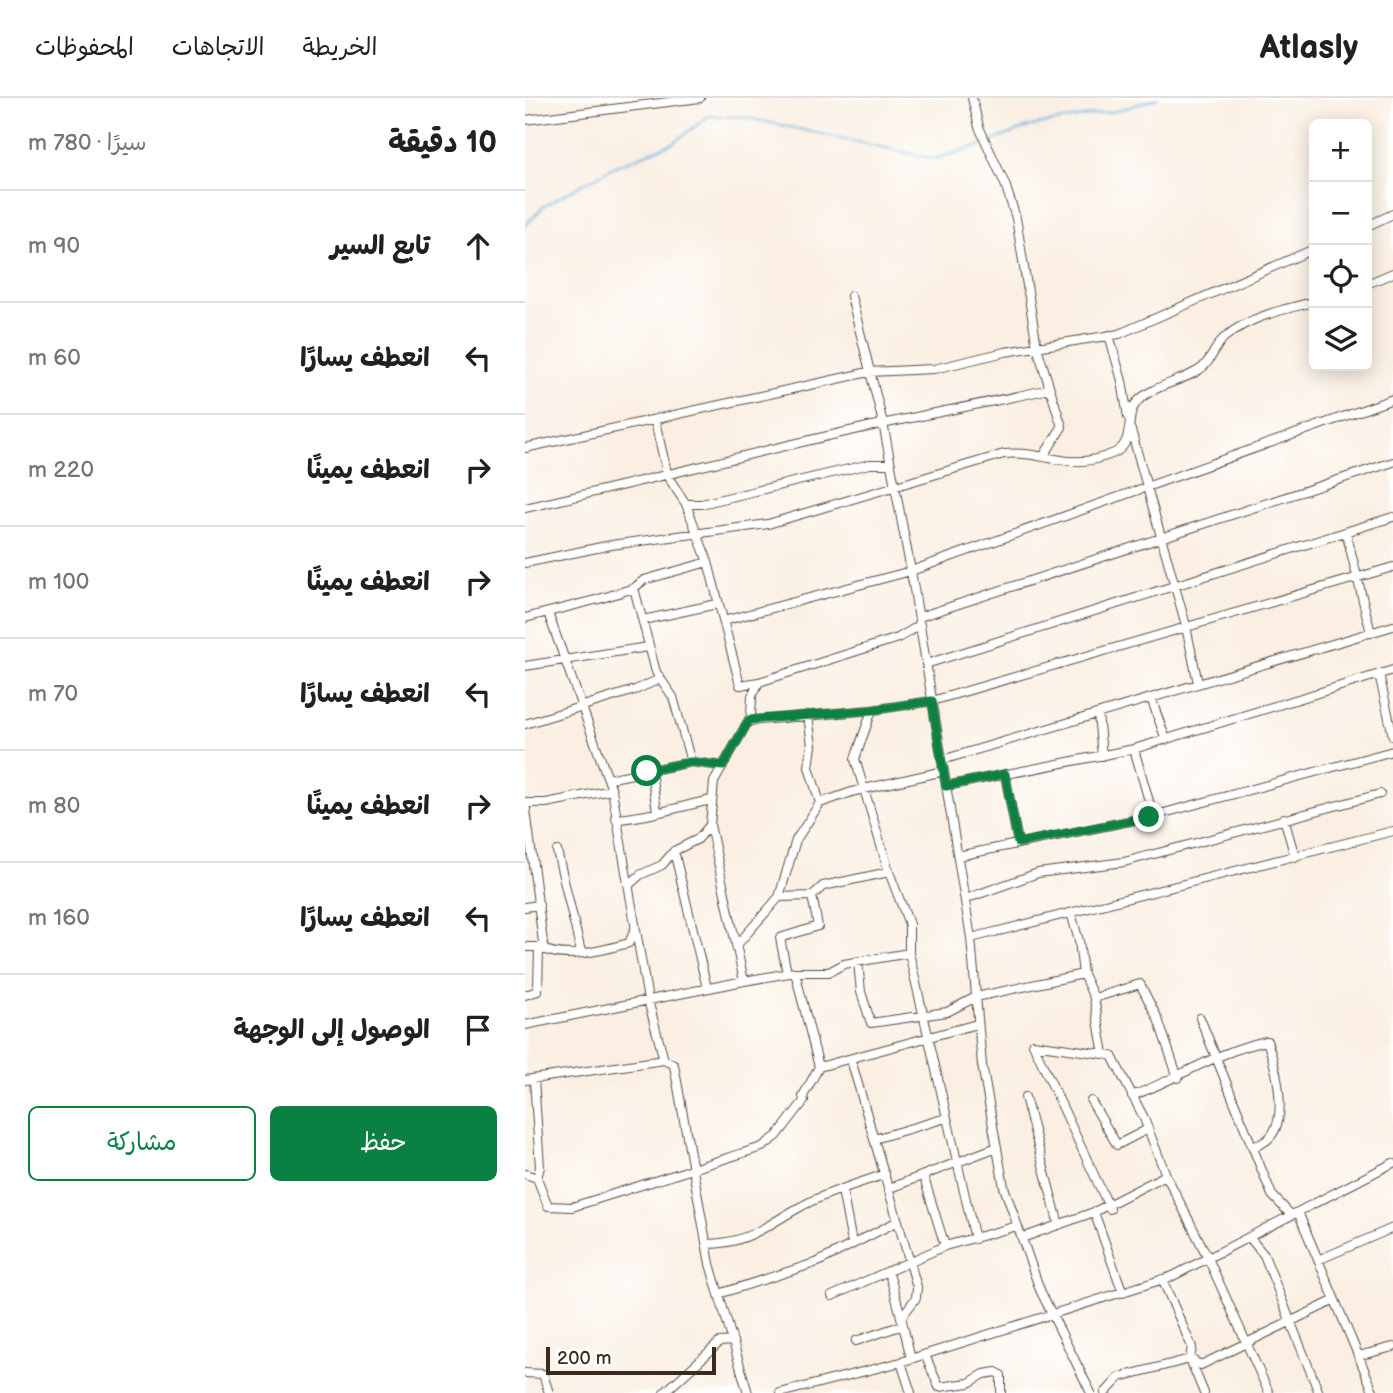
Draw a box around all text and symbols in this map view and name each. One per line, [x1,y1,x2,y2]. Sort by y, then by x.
text: Atlasly [1260,28,1358,68]
text: المحفوظات [35,33,134,62]
text: الاتجاهات [172,33,265,62]
text: الخريطة [303,33,377,62]
map controls [1309,119,1372,371]
button: + [1309,119,1372,182]
text: 10 دقيقة [388,125,497,161]
text: سيرًا · 780 m [28,129,147,157]
button: − [1309,182,1372,245]
icon: ahead [459,227,497,265]
text: تابع السير [330,231,430,262]
text: 90 m [28,232,80,260]
button: locate [1309,245,1372,308]
button: layers [1309,308,1372,371]
icon: left [459,339,497,377]
text: انعطف يسارًا [300,343,430,374]
text: 60 m [28,344,81,372]
icon: right [459,451,497,489]
text: انعطف يمينًا [307,455,430,486]
text: 220 m [28,456,94,484]
icon: right [459,563,497,601]
text: انعطف يمينًا [307,567,430,598]
text: 100 m [28,568,89,596]
icon: left [459,675,497,713]
text: انعطف يسارًا [300,679,430,710]
text: 70 m [28,680,78,708]
route start [631,755,662,786]
icon: right [459,787,497,825]
text: انعطف يمينًا [307,791,430,822]
text: 80 m [28,792,80,820]
route end [1133,801,1164,832]
icon: left [459,899,497,937]
text: انعطف يسارًا [300,903,430,934]
text: 160 m [28,904,90,932]
icon: arrive [459,1011,497,1049]
text: الوصول إلى الوجهة [233,1015,430,1046]
button: مشاركة [28,1106,256,1181]
button: حفظ [270,1106,497,1181]
scale bar [546,1344,716,1376]
text: 200 m [557,1347,611,1370]

